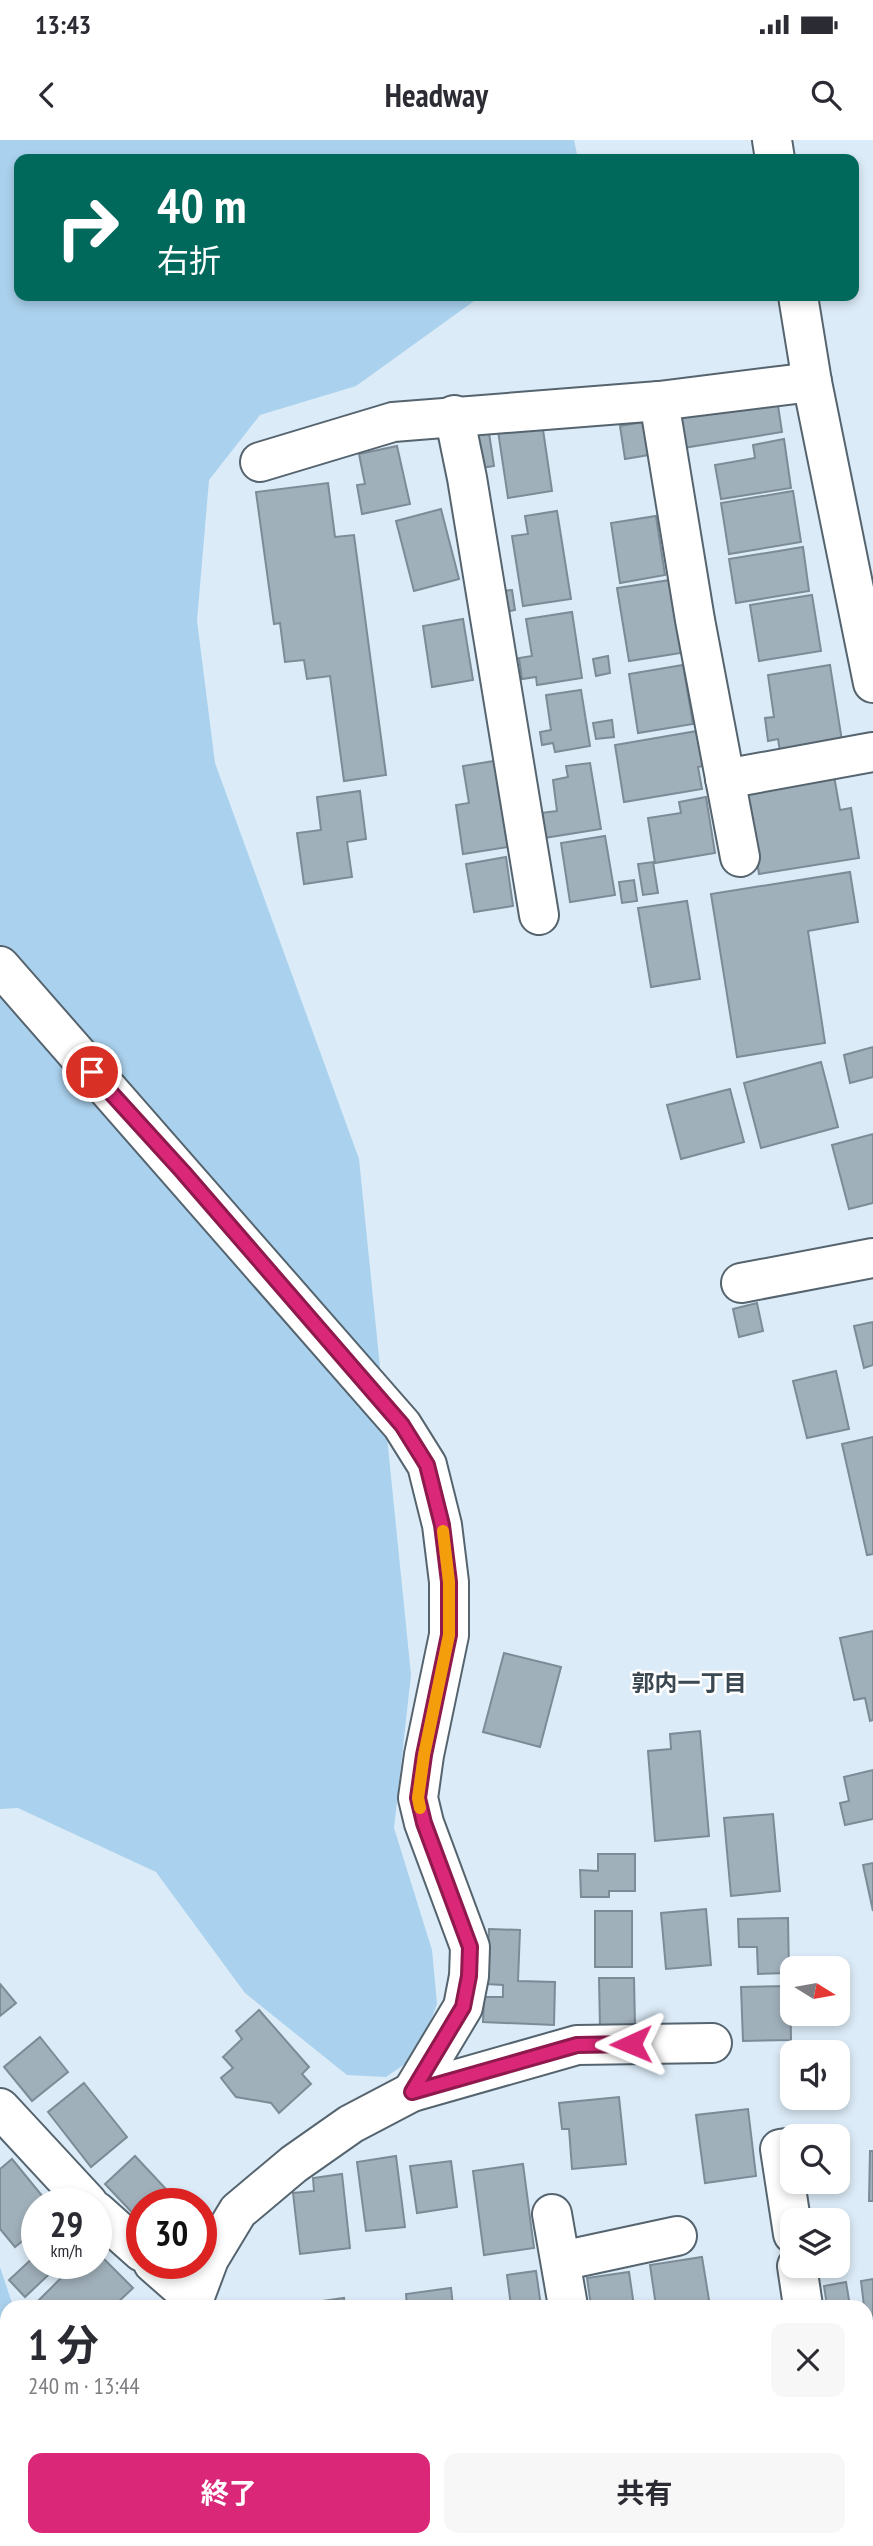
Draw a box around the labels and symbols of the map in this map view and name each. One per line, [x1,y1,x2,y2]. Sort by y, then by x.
pin [62,1042,122,1102]
district label: 郭内一丁目 [632,1668,747,1697]
north arrow [780,1956,850,2026]
position arrow [594,2007,668,2081]
speed limit sign: 30 [126,2188,217,2279]

